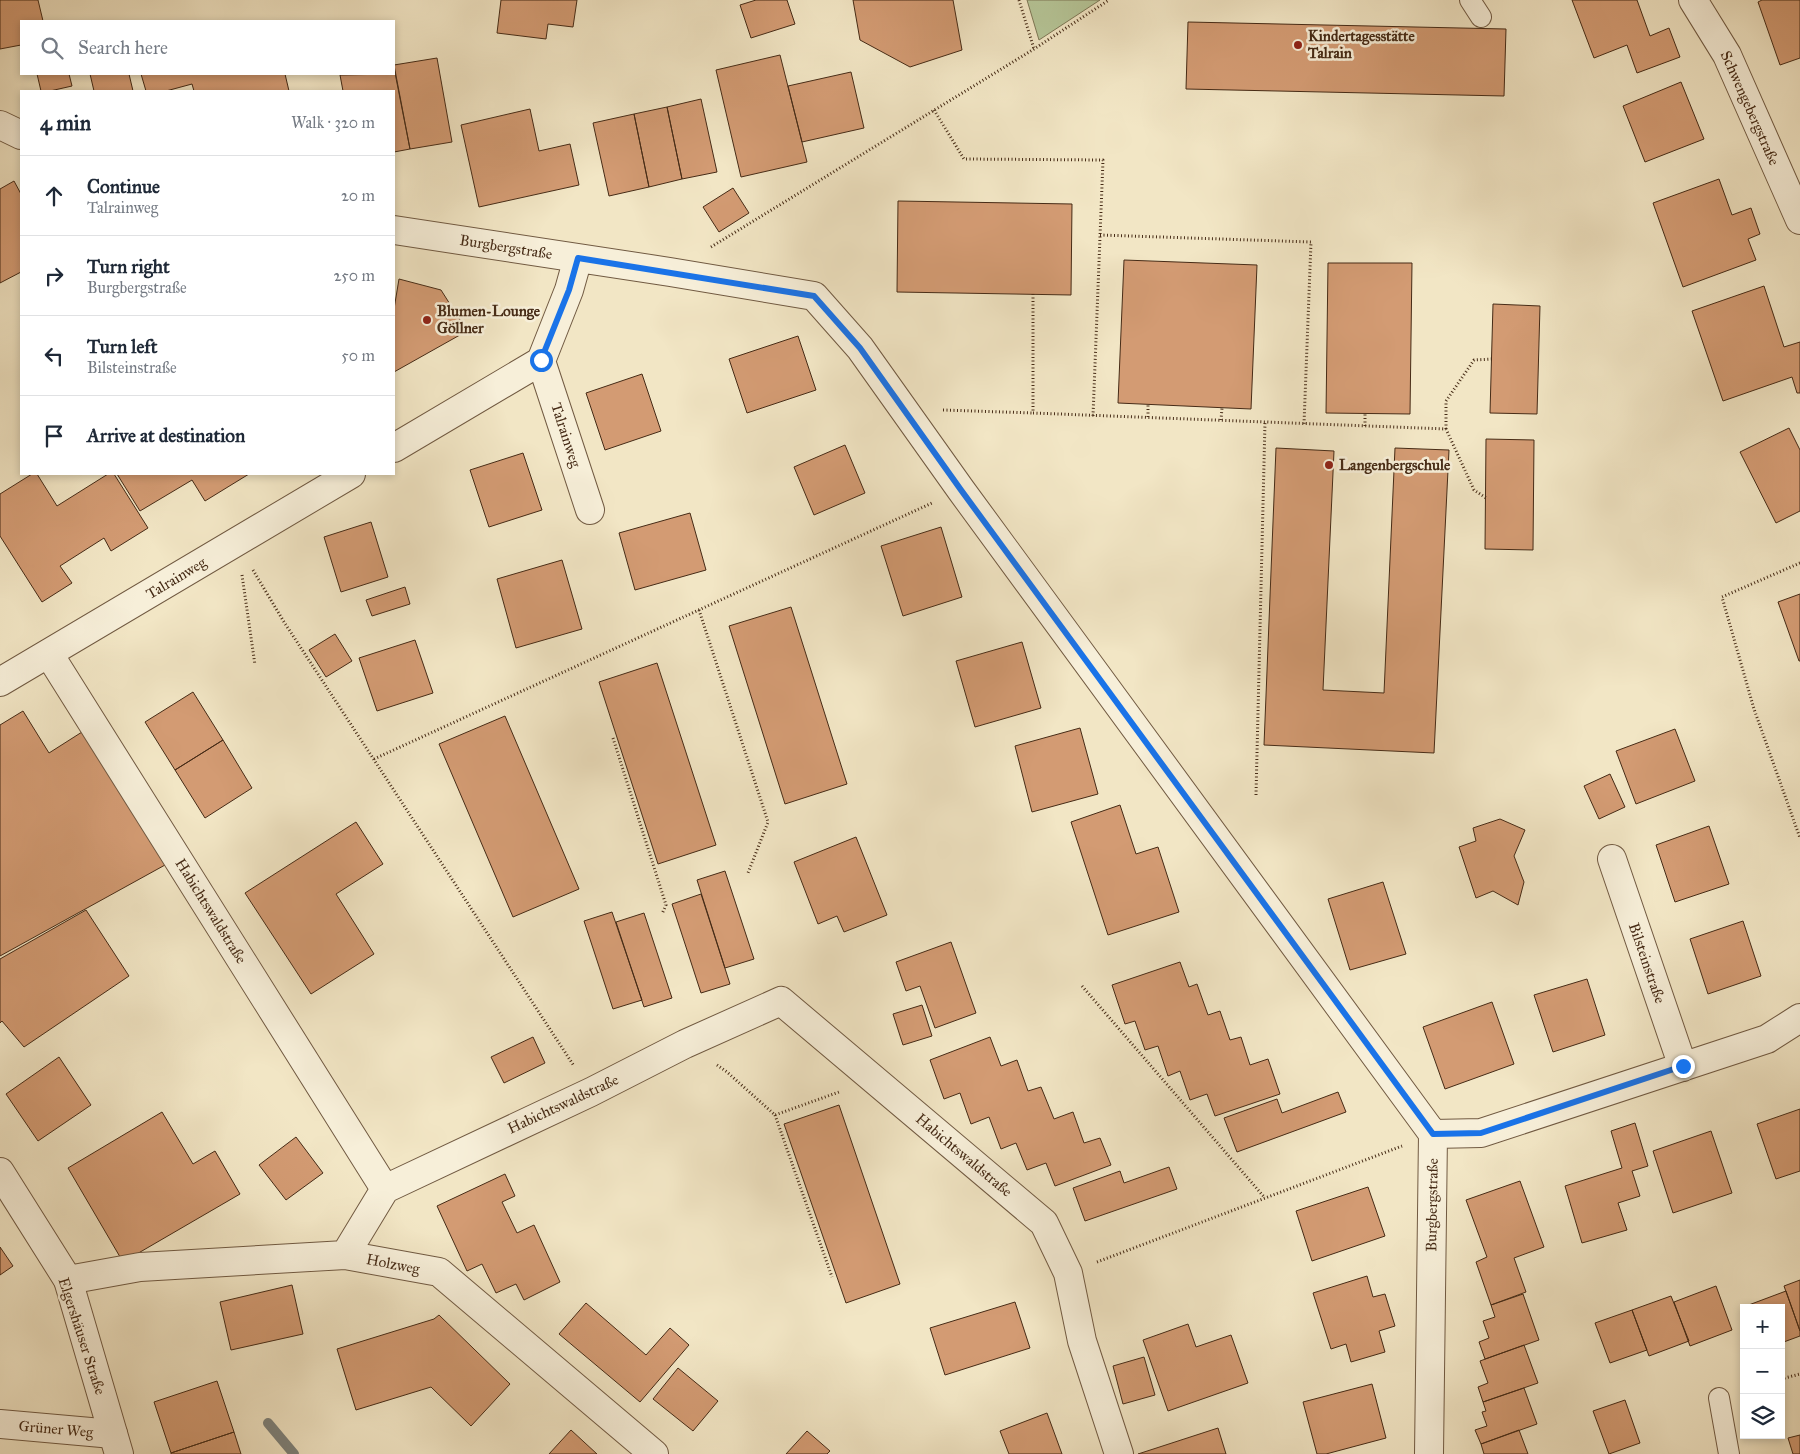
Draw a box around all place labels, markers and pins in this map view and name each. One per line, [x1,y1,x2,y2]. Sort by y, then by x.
place label: Kindertagesstätte Talrain [1307,27,1415,62]
marker: Kindertagesstätte Talrain [1292,39,1304,51]
place label: Blumen-Lounge Göllner [437,302,541,337]
marker: Blumen-Lounge Göllner [421,314,433,326]
place label: Langenbergschule [1339,456,1451,475]
marker: Langenbergschule [1323,459,1335,471]

